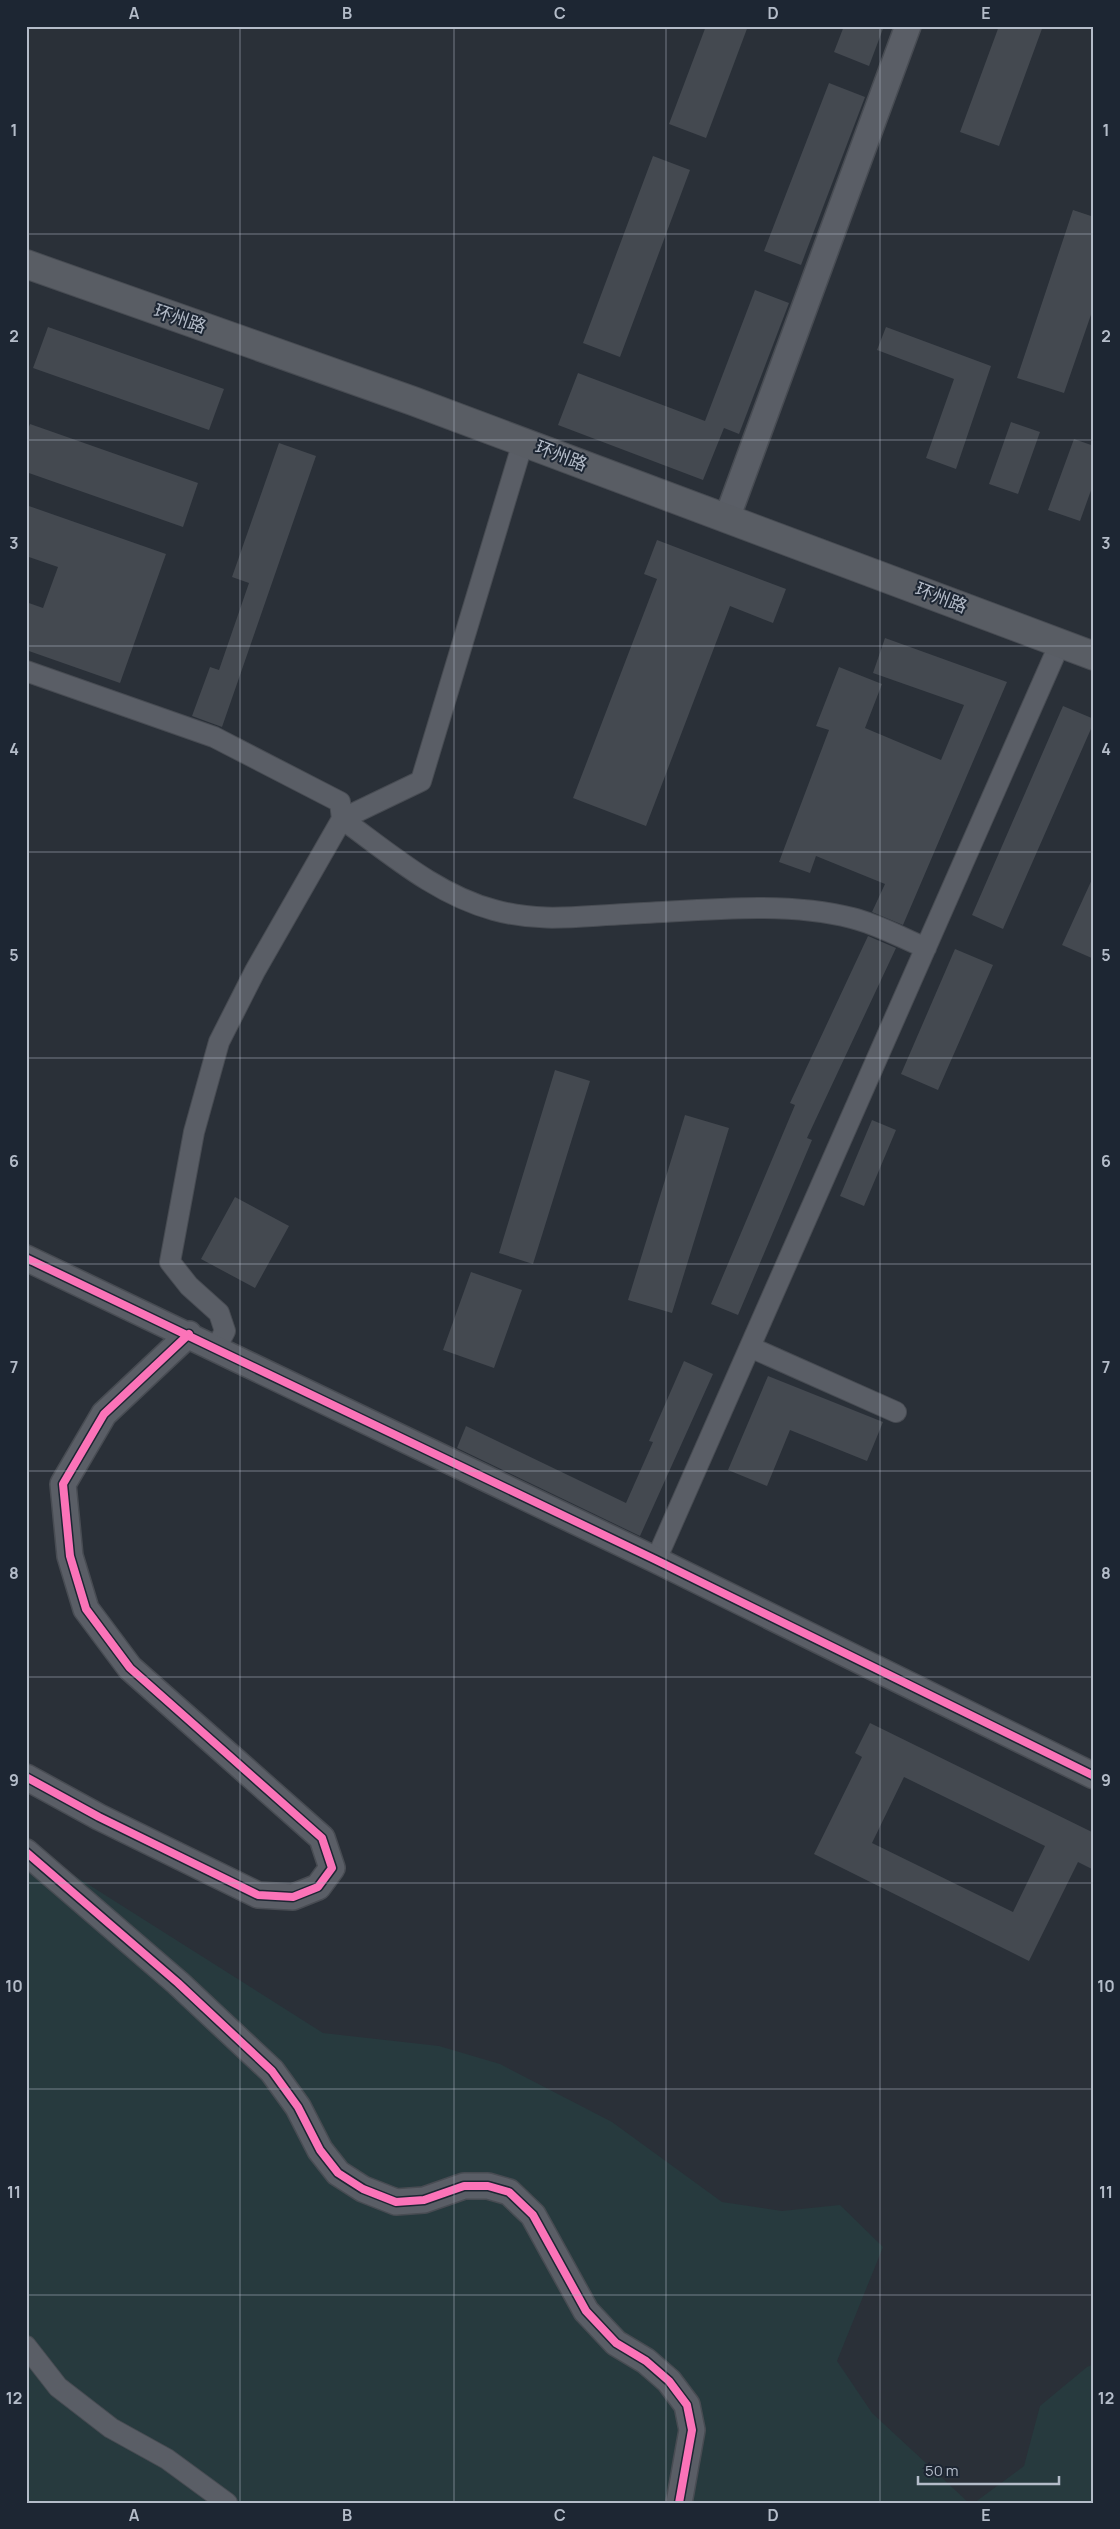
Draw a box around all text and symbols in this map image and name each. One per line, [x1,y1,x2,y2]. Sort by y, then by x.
text: A [129,2,140,24]
text: B [342,2,352,24]
text: C [554,2,566,24]
text: D [767,2,779,24]
text: E [981,2,991,24]
text: 1 [10,119,18,141]
text: 1 [1102,119,1110,141]
street label: 环州路 [151,298,210,338]
text: 2 [9,325,19,347]
text: 2 [1101,325,1111,347]
street label: 环州路 [532,434,591,476]
text: 3 [9,532,19,554]
text: 3 [1101,532,1111,554]
street label: 环州路 [912,576,971,618]
text: 4 [9,738,19,760]
text: 4 [1101,738,1111,760]
text: 5 [9,944,19,966]
text: 5 [1101,944,1111,966]
text: 6 [9,1150,19,1172]
text: 6 [1101,1150,1111,1172]
text: 7 [10,1356,18,1378]
text: 7 [1102,1356,1110,1378]
text: 8 [9,1562,19,1584]
text: 8 [1101,1562,1111,1584]
text: 9 [9,1769,19,1791]
text: 9 [1101,1769,1111,1791]
text: 10 [5,1975,23,1997]
text: 10 [1097,1975,1115,1997]
text: 11 [7,2181,21,2203]
text: 11 [1099,2181,1113,2203]
text: 12 [6,2387,22,2409]
text: 12 [1098,2387,1114,2409]
scale bar [918,2454,1059,2486]
text: 50 m [925,2460,959,2481]
text: A [129,2504,140,2526]
text: B [342,2504,352,2526]
text: C [554,2504,566,2526]
text: D [767,2504,779,2526]
text: E [981,2504,991,2526]

